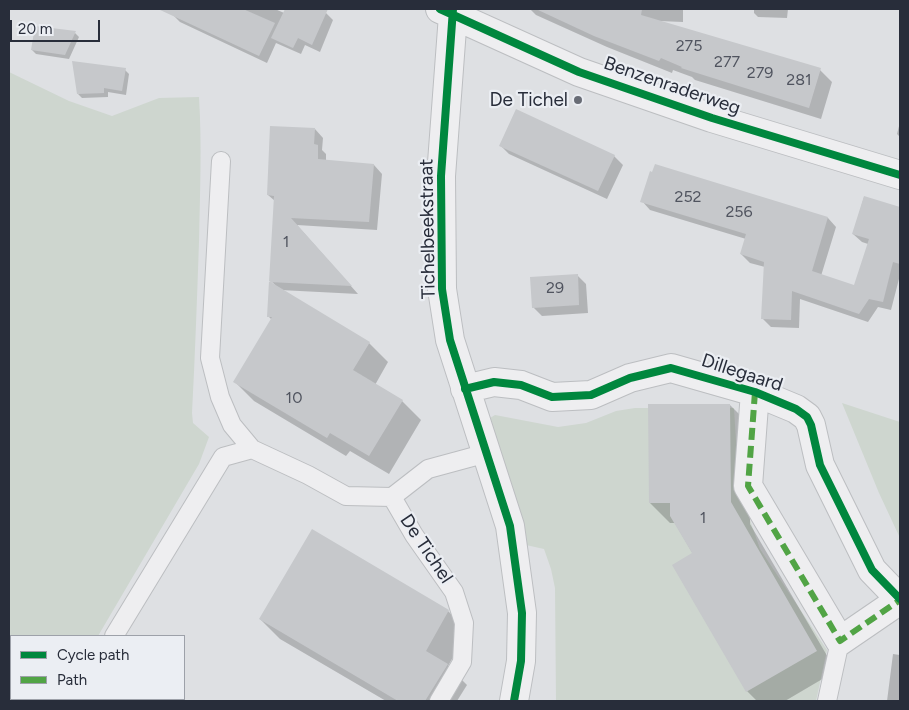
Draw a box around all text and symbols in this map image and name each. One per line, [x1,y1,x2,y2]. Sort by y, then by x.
scale bar [12,10,102,42]
text: 20 m [18,20,52,38]
house number: 275 [676,36,702,56]
street label: Benzenraderweg [601,52,743,120]
house number: 277 [714,52,740,72]
house number: 279 [747,63,773,83]
house number: 281 [786,70,812,90]
place label: De Tichel [490,89,568,111]
marker: De Tichel [572,94,584,106]
street label: Tichelbeekstraat [415,159,441,299]
house number: 252 [674,187,702,207]
house number: 256 [725,202,753,222]
house number: 1 [283,232,289,252]
house number: 29 [546,278,564,298]
street label: Dillegaard [698,349,786,397]
house number: 10 [286,388,302,408]
house number: 1 [700,508,706,528]
street label: De Tichel [395,510,457,588]
legend [10,635,185,700]
text: Cycle path [57,646,129,664]
text: Path [57,671,87,689]

